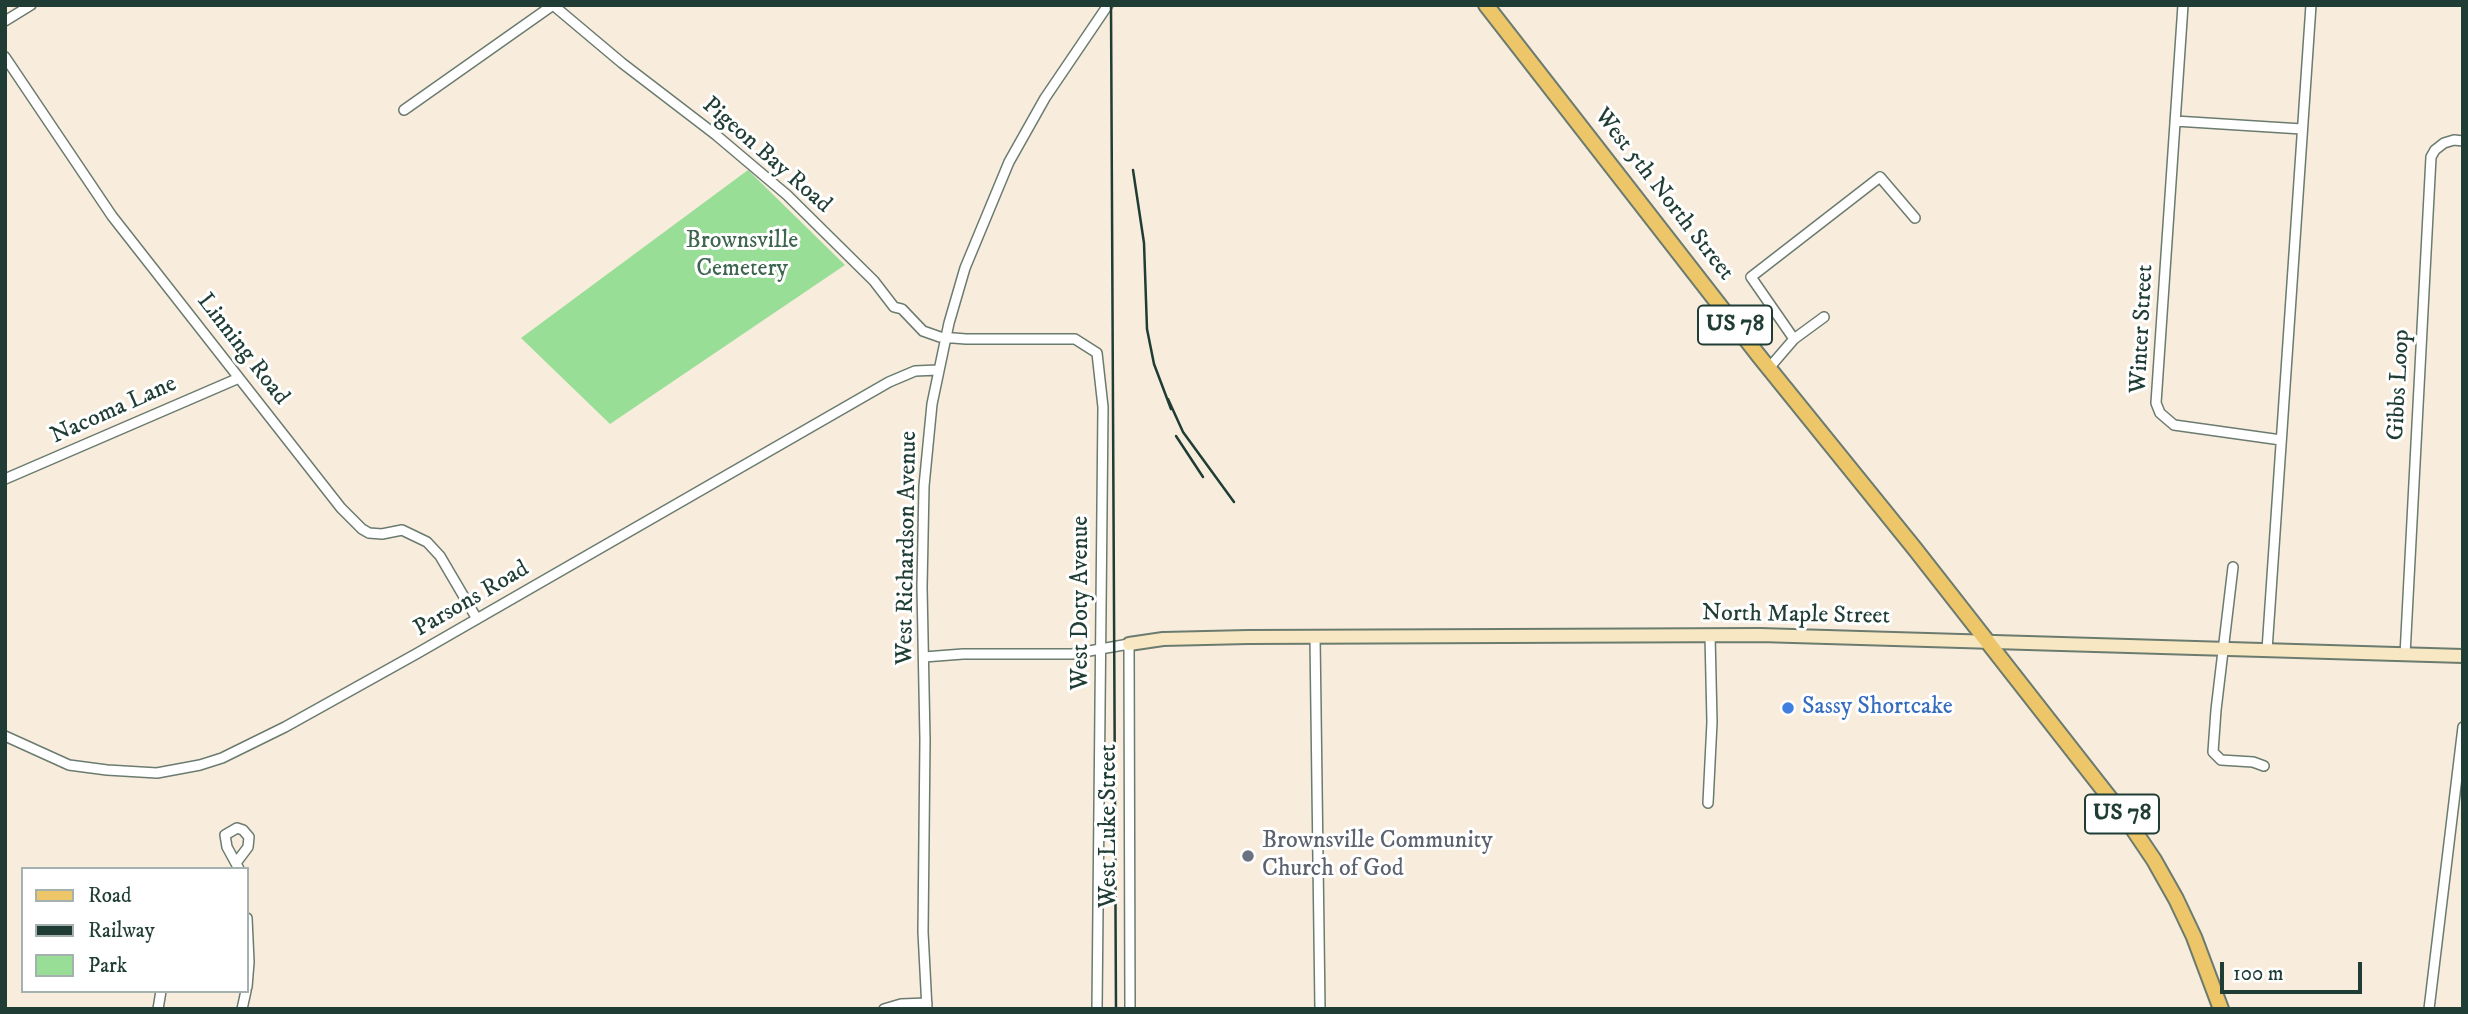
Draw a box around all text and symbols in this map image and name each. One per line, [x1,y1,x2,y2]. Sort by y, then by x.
street label: Pigeon Bay Road [695,92,837,220]
street label: West 5th North Street [1587,103,1739,287]
park label: Brownsville Cemetery [686,228,798,284]
street label: Winter Street [2125,264,2161,394]
street label: Linning Road [189,288,295,412]
road number: US 78 [1698,306,1772,344]
street label: Gibbs Loop [2383,329,2417,441]
street label: Nacoma Lane [47,370,181,452]
street label: West Richardson Avenue [892,431,924,665]
street label: West Doty Avenue [1068,516,1096,690]
street label: Parsons Road [409,555,535,645]
street label: North Maple Street [1702,600,1890,632]
place label: Sassy Shortcake [1802,694,1953,722]
marker: Sassy Shortcake [1780,700,1796,716]
street label: West Luke Street [1096,744,1124,908]
road number: US 78 [2085,794,2159,834]
place label: Brownsville Community Church of God [1262,828,1493,884]
marker: Brownsville Community Church of God [1240,848,1256,864]
legend [21,867,248,993]
text: Road [88,883,132,909]
text: Railway [88,918,155,944]
scale bar [2223,948,2365,992]
text: Park [88,953,127,979]
text: 100 m [2233,961,2284,987]

